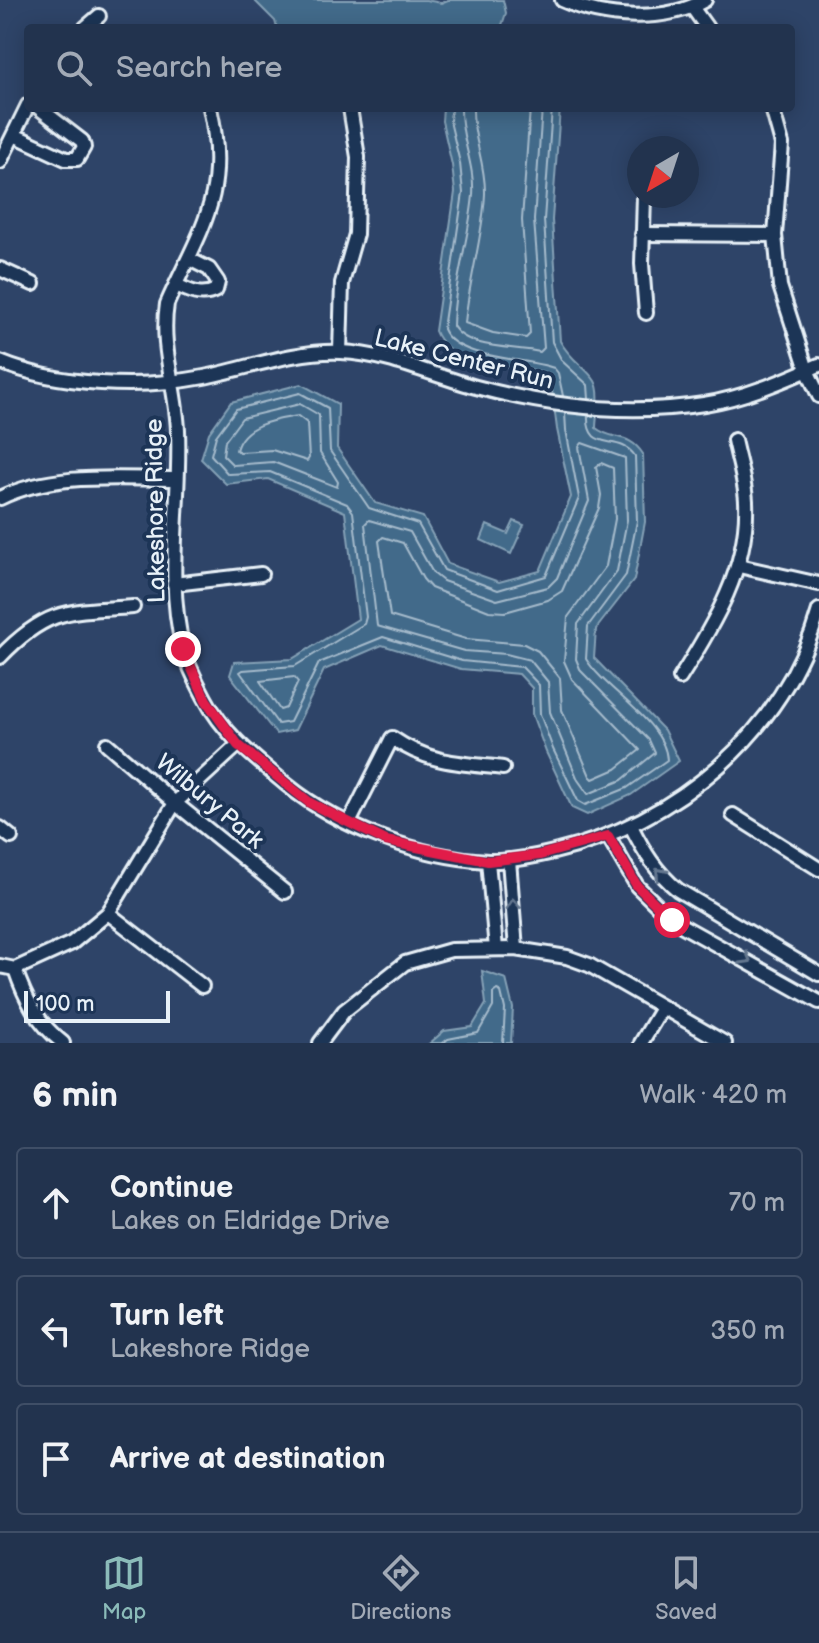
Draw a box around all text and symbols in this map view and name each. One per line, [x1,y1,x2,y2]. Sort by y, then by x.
search box [24,24,795,112]
icon: search [52,46,96,90]
text: Search here [116,50,282,86]
north arrow [627,136,699,208]
street label: Lake Center Run [371,323,556,396]
street label: Lakeshore Ridge [139,419,172,603]
route end [165,631,201,667]
street label: Wilbury Park [150,748,270,855]
one-way arrow [655,867,669,882]
one-way arrow [504,897,521,910]
route start [654,902,690,938]
one-way arrow [737,949,752,965]
scale bar [24,987,170,1023]
text: 100 m [36,991,95,1018]
text: 6 min [32,1075,118,1116]
text: Walk · 420 m [640,1080,787,1111]
text: Continue [110,1170,233,1206]
icon: ahead [34,1181,78,1225]
text: 70 m [728,1188,785,1219]
text: Lakes on Eldridge Drive [110,1206,390,1237]
text: Turn left [110,1298,224,1334]
icon: left [34,1309,78,1353]
text: 350 m [710,1316,785,1347]
text: Lakeshore Ridge [110,1334,310,1365]
icon: arrive [34,1437,78,1481]
text: Arrive at destination [110,1441,386,1477]
tab: Map [102,1551,146,1626]
tab: Directions [350,1551,451,1626]
tab: Saved [655,1551,717,1626]

